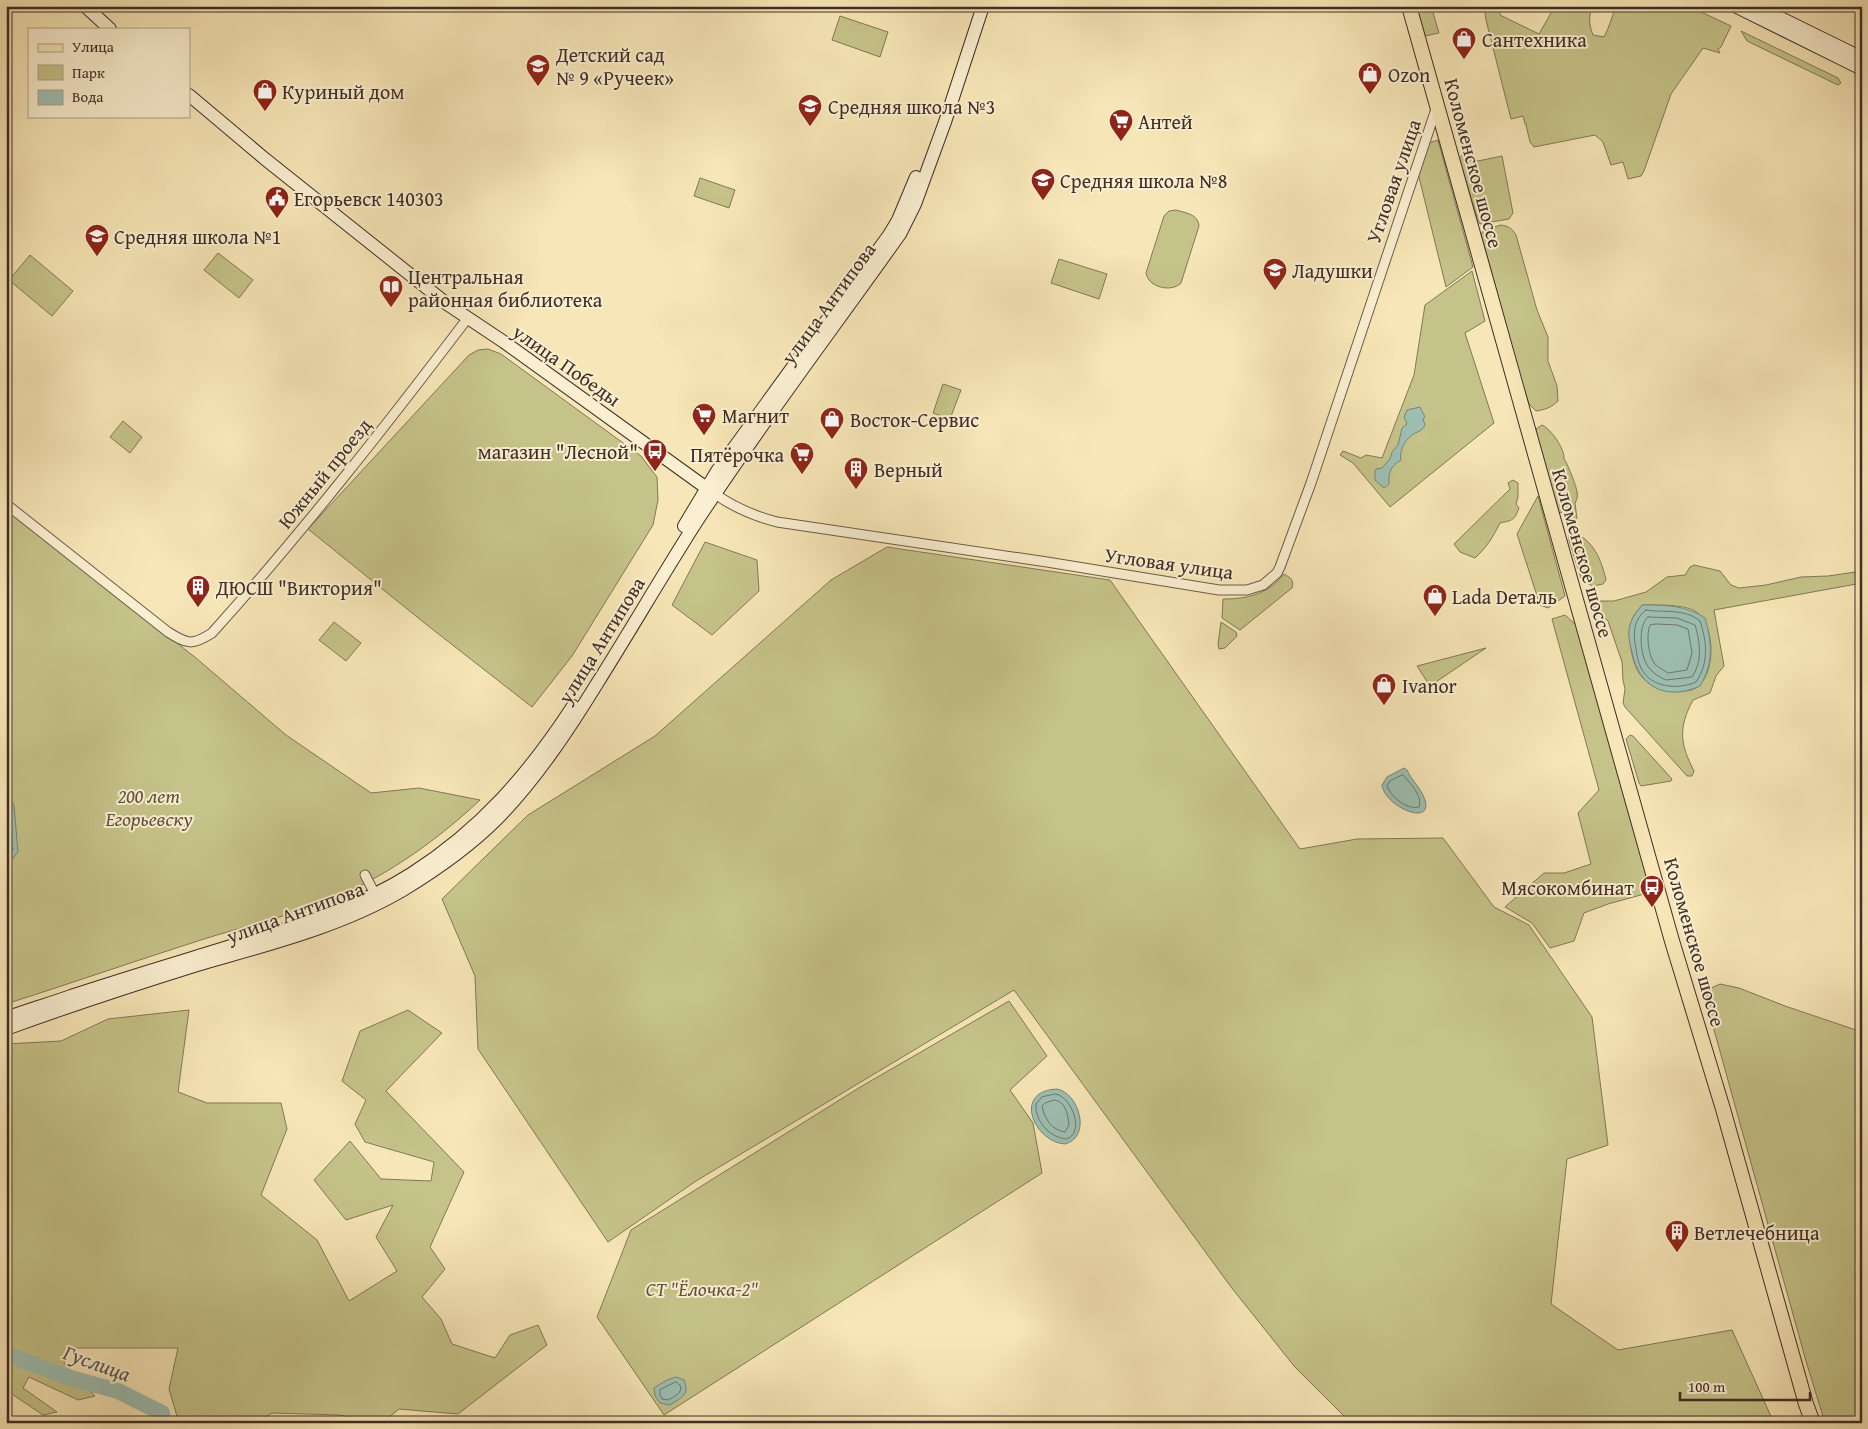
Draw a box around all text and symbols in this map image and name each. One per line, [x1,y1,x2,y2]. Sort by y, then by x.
place label: Сантехника [1482,25,1587,54]
shop icon: Сантехника [1451,26,1477,60]
legend [28,28,190,118]
text: Улица [72,36,115,57]
place label: Детский сад № 9 «Ручеек» [555,40,674,92]
school or university icon: Детский сад № 9 «Ручеек» [525,53,551,87]
place label: Ozon [1388,60,1430,89]
shop icon: Ozon [1357,61,1383,95]
text: Парк [72,62,105,83]
street label: Коломенское шоссе [1437,75,1511,251]
place label: Куриный дом [282,77,404,106]
shop icon: Куриный дом [252,78,278,112]
text: Вода [72,86,104,107]
place label: Средняя школа №3 [828,92,995,121]
school or university icon: Средняя школа №3 [797,93,823,127]
place label: Антей [1138,107,1193,136]
supermarket icon: Антей [1108,108,1134,142]
street label: Угловая улица [1358,115,1428,247]
place label: Средняя школа №8 [1060,166,1227,195]
school or university icon: Средняя школа №8 [1030,167,1056,201]
place label: Егорьевск 140303 [294,184,444,213]
public building icon: Егорьевск 140303 [264,185,290,219]
place label: Средняя школа №1 [114,222,281,251]
school or university icon: Средняя школа №1 [84,223,110,257]
street label: улица Антипова [773,236,882,371]
place label: Ладушки [1292,256,1373,285]
school or university icon: Ладушки [1262,257,1288,291]
place label: Центральная районная библиотека [408,262,603,314]
library icon: Центральная районная библиотека [378,274,404,308]
street label: улица Победы [506,316,627,413]
place label: Магнит [722,401,789,430]
supermarket icon: Магнит [691,402,717,436]
place label: Восток-Сервис [850,405,979,434]
shop icon: Восток-Сервис [819,406,845,440]
street label: Южный проезд [270,411,378,535]
place label: магазин "Лесной" [477,437,638,466]
bus stop icon: магазин "Лесной" [642,438,668,472]
place label: Пятёрочка [690,440,784,469]
supermarket icon: Пятёрочка [789,441,815,475]
place label: Верный [874,455,943,484]
building icon: Верный [843,456,869,490]
street label: Коломенское шоссе [1545,465,1621,641]
street label: Угловая улица [1103,540,1236,586]
street label: улица Антипова [550,571,652,710]
place label: ДЮСШ "Виктория" [215,573,382,602]
building icon: ДЮСШ "Виктория" [185,574,211,608]
place label: Lada Dеталь [1452,582,1557,611]
shop icon: Lada Dеталь [1422,583,1448,617]
place label: Ivanor [1402,671,1457,700]
shop icon: Ivanor [1371,672,1397,706]
park label: 200 лет Егорьевску [104,781,193,833]
street label: Коломенское шоссе [1657,854,1733,1030]
place label: Мясокомбинат [1501,873,1634,902]
street label: улица Антипова [221,874,368,951]
bus stop icon: Мясокомбинат [1639,874,1665,908]
place label: Ветлечебница [1694,1218,1820,1247]
building icon: Ветлечебница [1664,1219,1690,1253]
park label: СТ "Ёлочка-2" [646,1274,758,1303]
water label: Гуслица [58,1336,135,1390]
scale bar [1680,1369,1810,1401]
text: 100 m [1688,1376,1726,1397]

